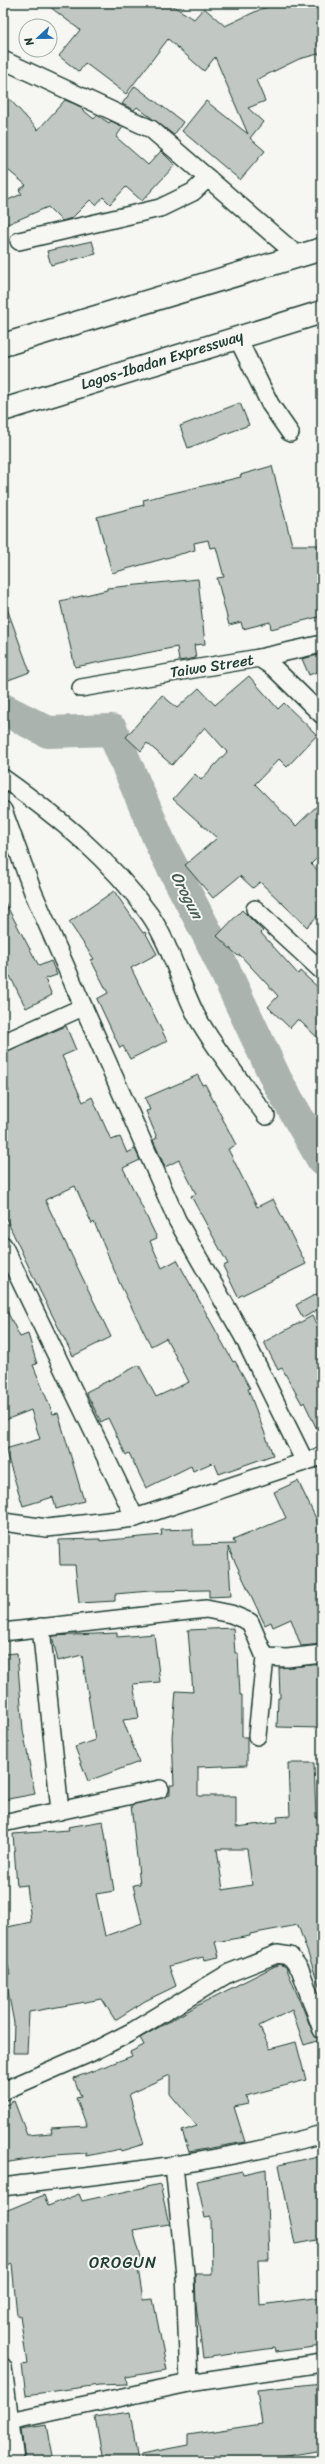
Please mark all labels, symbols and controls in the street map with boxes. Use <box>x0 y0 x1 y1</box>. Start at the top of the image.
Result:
north arrow <box>18 18 58 58</box>
text: N <box>19 34 40 50</box>
street label: Lagos-Ibadan Expressway <box>77 323 247 397</box>
street label: Taiwo Street <box>168 646 256 685</box>
water label: Orogun <box>163 866 212 926</box>
district label: OROGUN <box>89 2248 157 2277</box>

